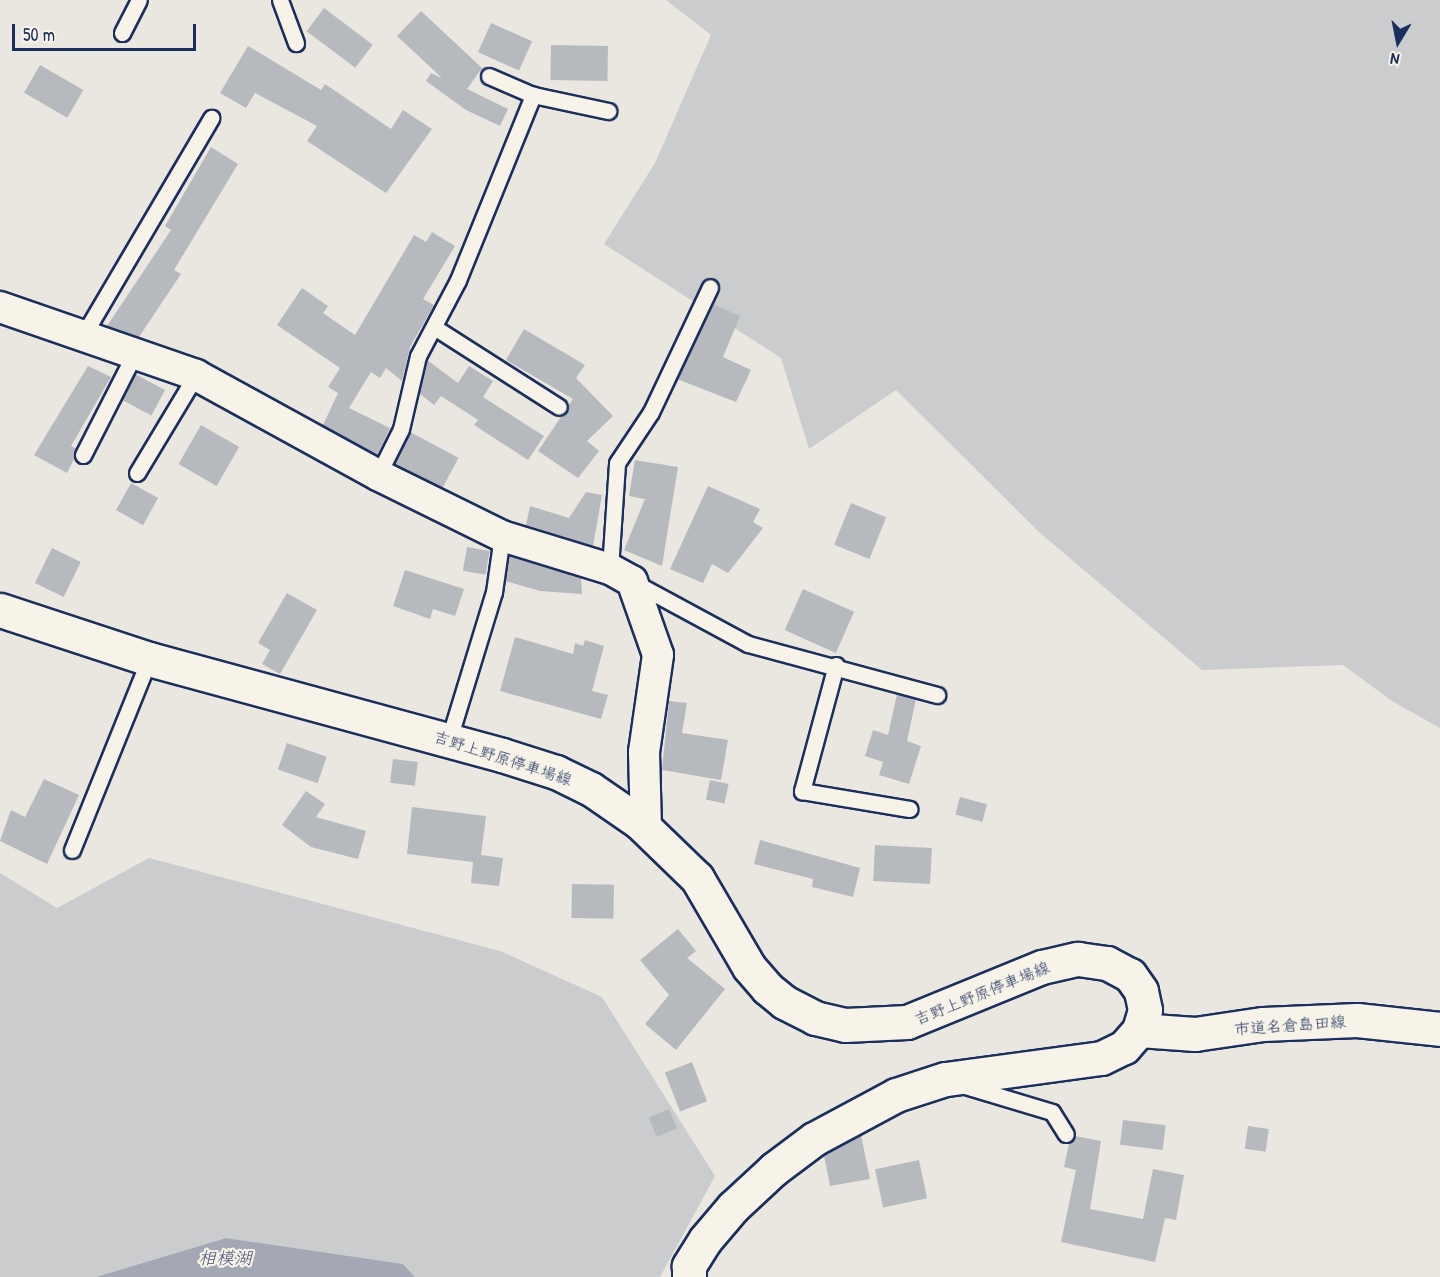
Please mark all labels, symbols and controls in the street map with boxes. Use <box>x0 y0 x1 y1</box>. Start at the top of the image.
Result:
scale bar <box>15 12 200 50</box>
north arrow <box>1368 12 1428 72</box>
text: 50 m <box>23 22 55 47</box>
text: N <box>1389 48 1401 71</box>
street label: 吉野上野原停車場線 <box>432 727 574 789</box>
street label: 吉野上野原停車場線 <box>912 957 1052 1029</box>
street label: 市道名倉島田線 <box>1233 1012 1347 1038</box>
water label: 相模湖 <box>198 1247 252 1269</box>

